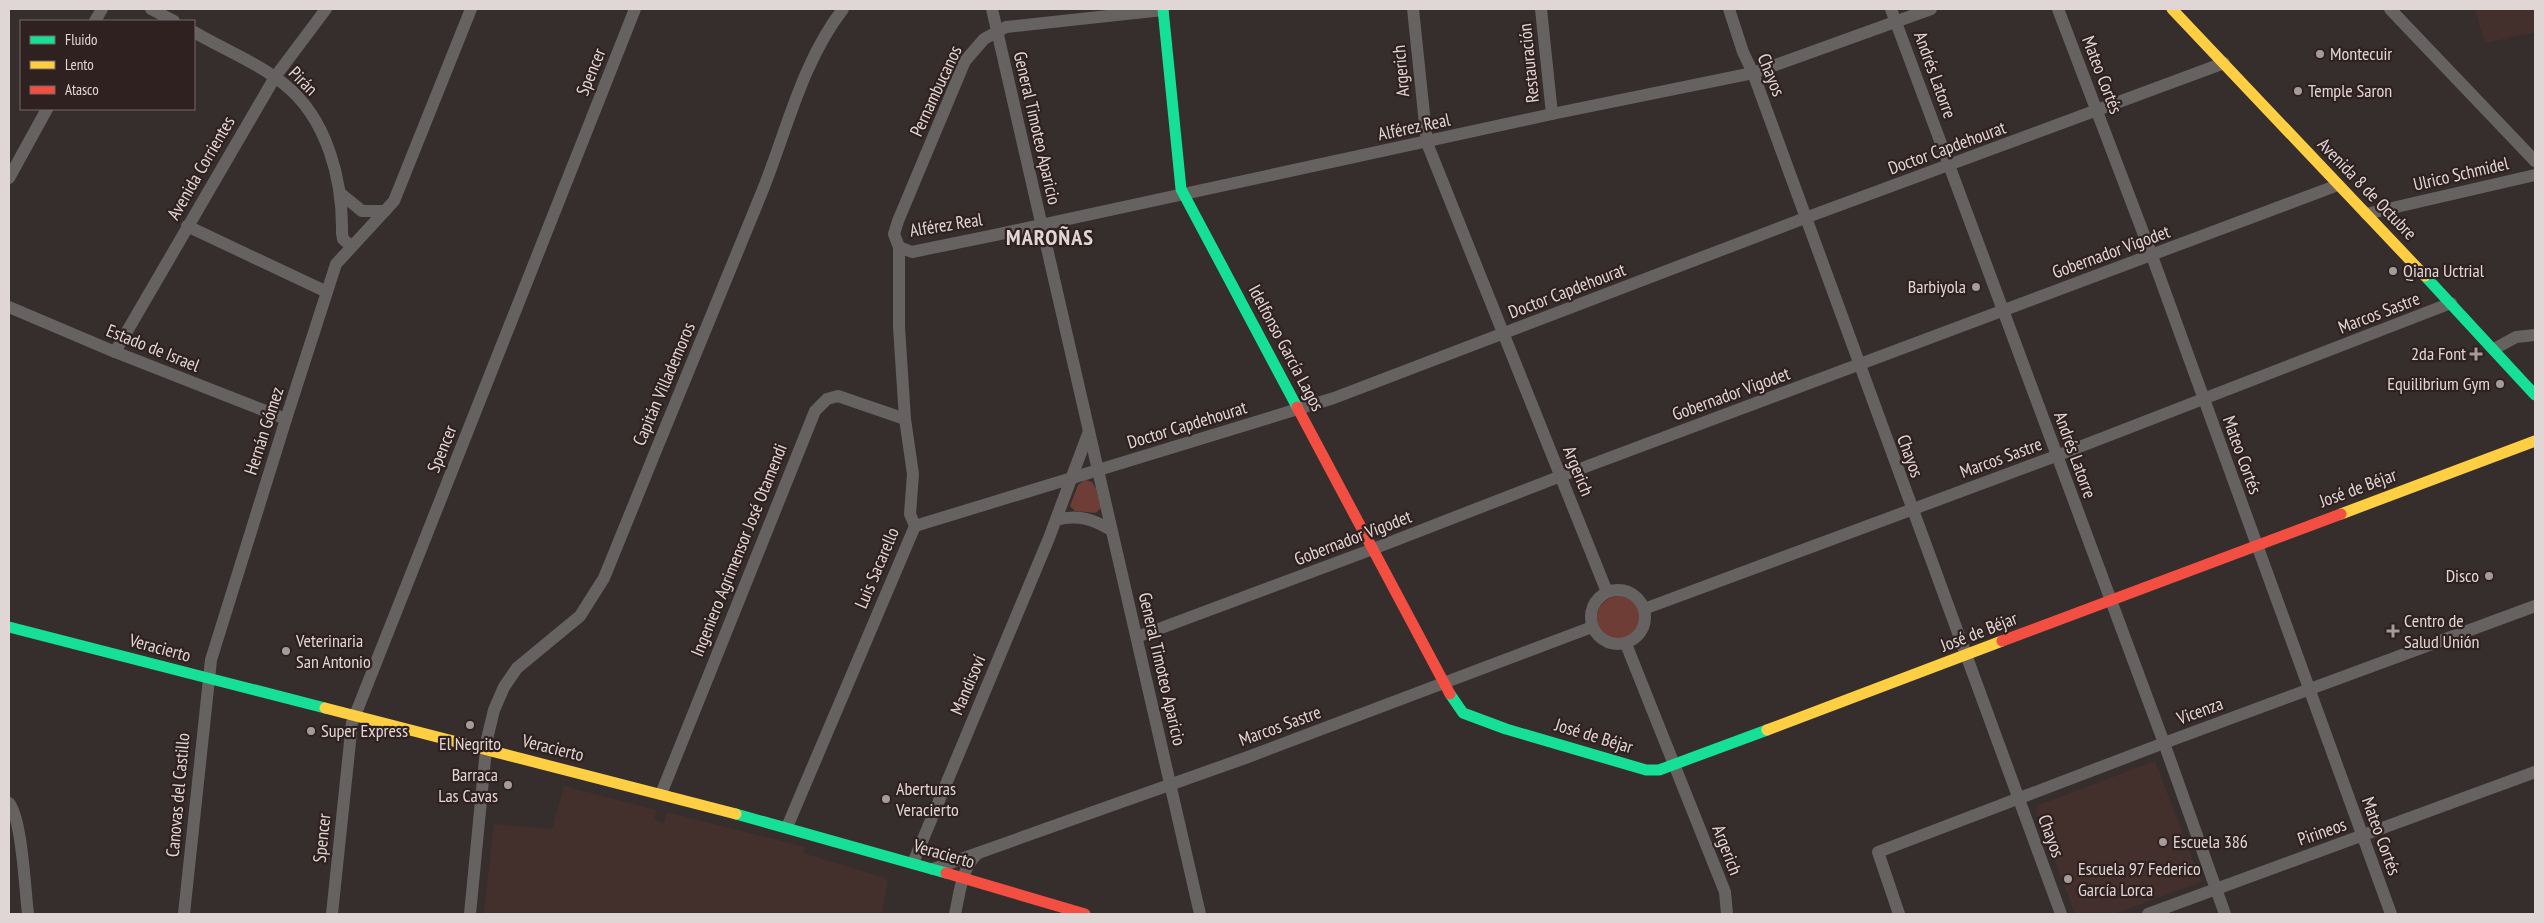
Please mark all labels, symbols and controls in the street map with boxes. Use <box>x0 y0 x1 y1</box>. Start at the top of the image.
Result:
legend <box>20 20 195 110</box>
street label: Restauración <box>1513 22 1544 104</box>
street label: Andrés Latorre <box>1909 28 1962 121</box>
text: Fluido <box>65 30 97 49</box>
street label: Mateo Cortés <box>2077 33 2128 117</box>
street label: Pernambucanos <box>904 42 967 140</box>
place label: Montecuir <box>2330 42 2392 65</box>
street label: Argerich <box>1387 44 1414 98</box>
street label: Spencer <box>571 45 610 99</box>
marker: Montecuir <box>2314 48 2326 60</box>
street label: General Timoteo Aparicio <box>1009 49 1066 207</box>
street label: Chayos <box>1753 50 1790 100</box>
text: Lento <box>65 55 94 74</box>
street label: Pirán <box>284 61 323 100</box>
place label: Temple Saron <box>2308 79 2392 102</box>
text: Atasco <box>65 80 99 99</box>
marker: Temple Saron <box>2292 85 2304 97</box>
street label: Alférez Real <box>1376 107 1453 145</box>
street label: Avenida Corrientes <box>162 112 240 224</box>
street label: Doctor Capdehourat <box>1885 116 2009 180</box>
street label: Avenida 8 de Octubre <box>2313 133 2422 245</box>
street label: Ulrico Schmidel <box>2411 151 2512 196</box>
street label: Alférez Real <box>908 207 985 242</box>
street label: Gobernador Vigodet <box>2049 220 2173 284</box>
district label: MAROÑAS <box>1006 223 1094 251</box>
street label: Doctor Capdehourat <box>1505 258 1629 323</box>
place label: Qiana Uctrial <box>2403 259 2485 282</box>
marker: Qiana Uctrial <box>2387 265 2399 277</box>
place label: Barbiyola <box>1908 275 1966 298</box>
street label: Idelfonso García Lagos <box>1243 281 1329 415</box>
marker: Barbiyola <box>1970 281 1982 293</box>
street label: Marcos Sastre <box>2335 286 2423 339</box>
street label: Estado de Israel <box>103 318 204 377</box>
street label: Capitán Villademoros <box>627 319 700 449</box>
place label: 2da Font <box>2411 342 2466 365</box>
marker: 2da Font <box>2470 348 2482 360</box>
street label: Gobernador Vigodet <box>1669 362 1793 426</box>
place label: Equilibrium Gym <box>2387 372 2490 395</box>
marker: Equilibrium Gym <box>2494 378 2506 390</box>
street label: Hernán Gómez <box>239 384 289 478</box>
street label: Doctor Capdehourat <box>1124 395 1249 454</box>
street label: Andrés Latorre <box>2049 408 2102 501</box>
street label: Mateo Cortés <box>2218 413 2267 497</box>
street label: Spencer <box>422 422 461 476</box>
street label: Chayos <box>1892 431 1929 480</box>
street label: Marcos Sastre <box>1957 432 2045 483</box>
street label: Ingeniero Agrimensor José Otamendi <box>685 440 792 660</box>
street label: Argerich <box>1558 442 1599 499</box>
street label: José de Béjar <box>2315 463 2400 512</box>
street label: Gobernador Vigodet <box>1291 505 1415 570</box>
street label: Luis Sacarello <box>849 524 904 612</box>
place label: Disco <box>2446 564 2479 587</box>
marker: Disco <box>2483 570 2495 582</box>
street label: General Timoteo Aparicio <box>1134 590 1191 748</box>
street label: José de Béjar <box>1936 606 2021 657</box>
place label: Centro de Salud Unión <box>2404 609 2479 653</box>
marker: Centro de Salud Unión <box>2386 624 2400 638</box>
street label: Veracierto <box>126 628 194 667</box>
place label: Veterinaria San Antonio <box>295 629 371 673</box>
marker: Veterinaria San Antonio <box>280 645 292 657</box>
street label: Mandisoví <box>945 651 990 718</box>
street label: Vicenza <box>2173 692 2226 730</box>
street label: Marcos Sastre <box>1236 700 1324 751</box>
street label: José de Béjar <box>1551 712 1636 758</box>
place label: Super Express <box>321 719 408 742</box>
marker: El Negrito <box>464 719 476 731</box>
marker: Super Express <box>305 725 317 737</box>
street label: Veracierto <box>519 729 587 766</box>
street label: Canovas del Castillo <box>161 732 194 858</box>
place label: El Negrito <box>439 732 501 755</box>
place label: Barraca Las Cavas <box>438 763 498 807</box>
place label: Aberturas Veracierto <box>895 777 959 821</box>
marker: Barraca Las Cavas <box>502 779 514 791</box>
marker: Aberturas Veracierto <box>880 793 892 805</box>
street label: Mateo Cortés <box>2357 794 2406 878</box>
street label: Chayos <box>2033 811 2070 860</box>
street label: Spencer <box>307 812 336 864</box>
street label: Pirineos <box>2294 813 2349 851</box>
street label: Argerich <box>1707 822 1747 878</box>
place label: Escuela 386 <box>2173 830 2248 853</box>
street label: Veracierto <box>910 834 978 873</box>
marker: Escuela 386 <box>2157 836 2169 848</box>
place label: Escuela 97 Federico García Lorca <box>2078 857 2201 901</box>
marker: Escuela 97 Federico García Lorca <box>2062 873 2074 885</box>

